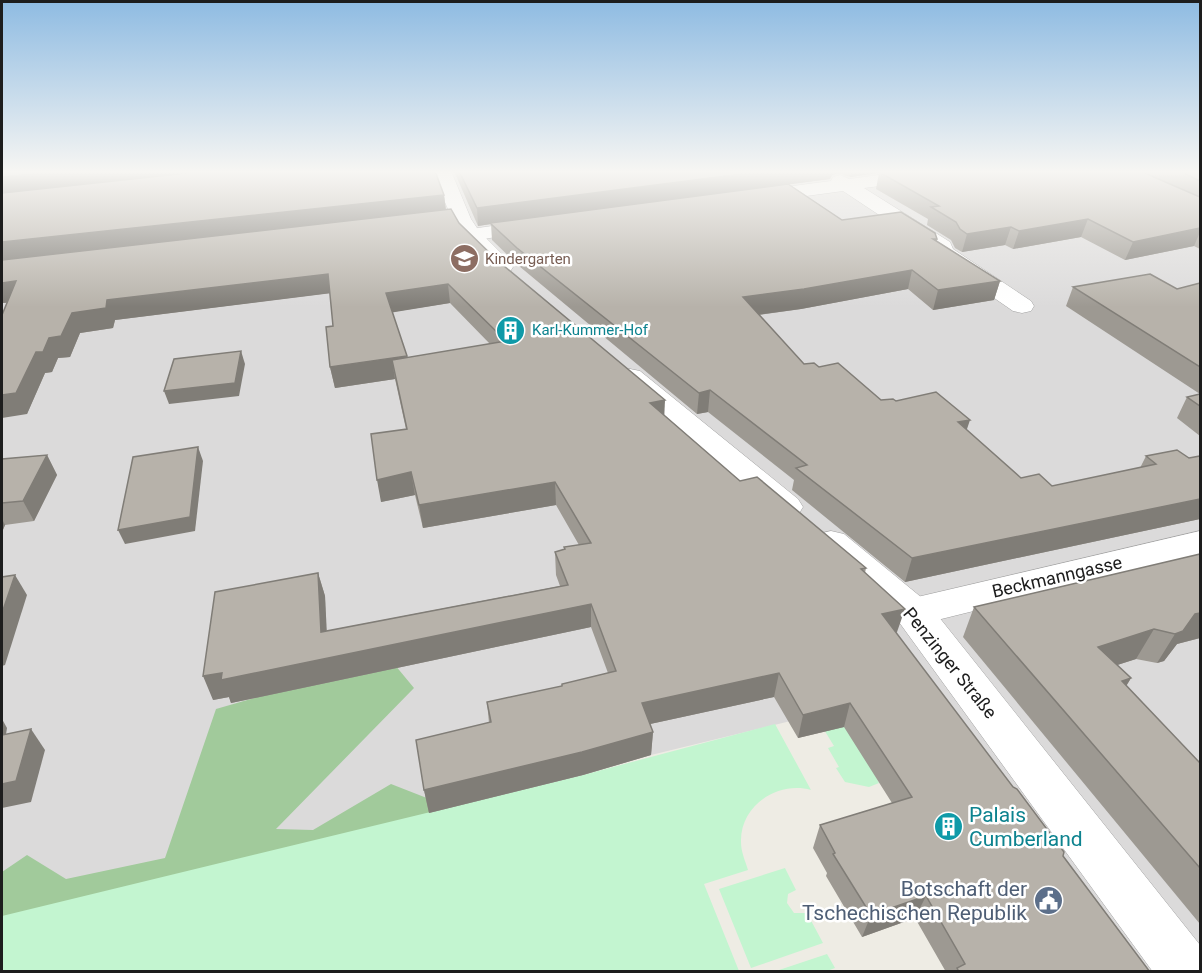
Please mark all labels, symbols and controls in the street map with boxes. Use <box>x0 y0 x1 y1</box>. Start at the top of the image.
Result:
school or university icon: Kindergarten <box>448 243 480 275</box>
place label: Kindergarten <box>485 250 571 268</box>
building icon: Karl-Kummer-Hof <box>495 314 527 346</box>
place label: Karl-Kummer-Hof <box>532 321 649 339</box>
street label: Beckmanngasse <box>990 551 1124 602</box>
street label: Penzinger Straße <box>899 603 1002 722</box>
place label: Palais Cumberland <box>969 803 1083 851</box>
building icon: Palais Cumberland <box>932 811 964 843</box>
place label: Botschaft der Tschechischen Republik <box>802 877 1027 925</box>
public building icon: Botschaft der Tschechischen Republik <box>1032 885 1064 917</box>

